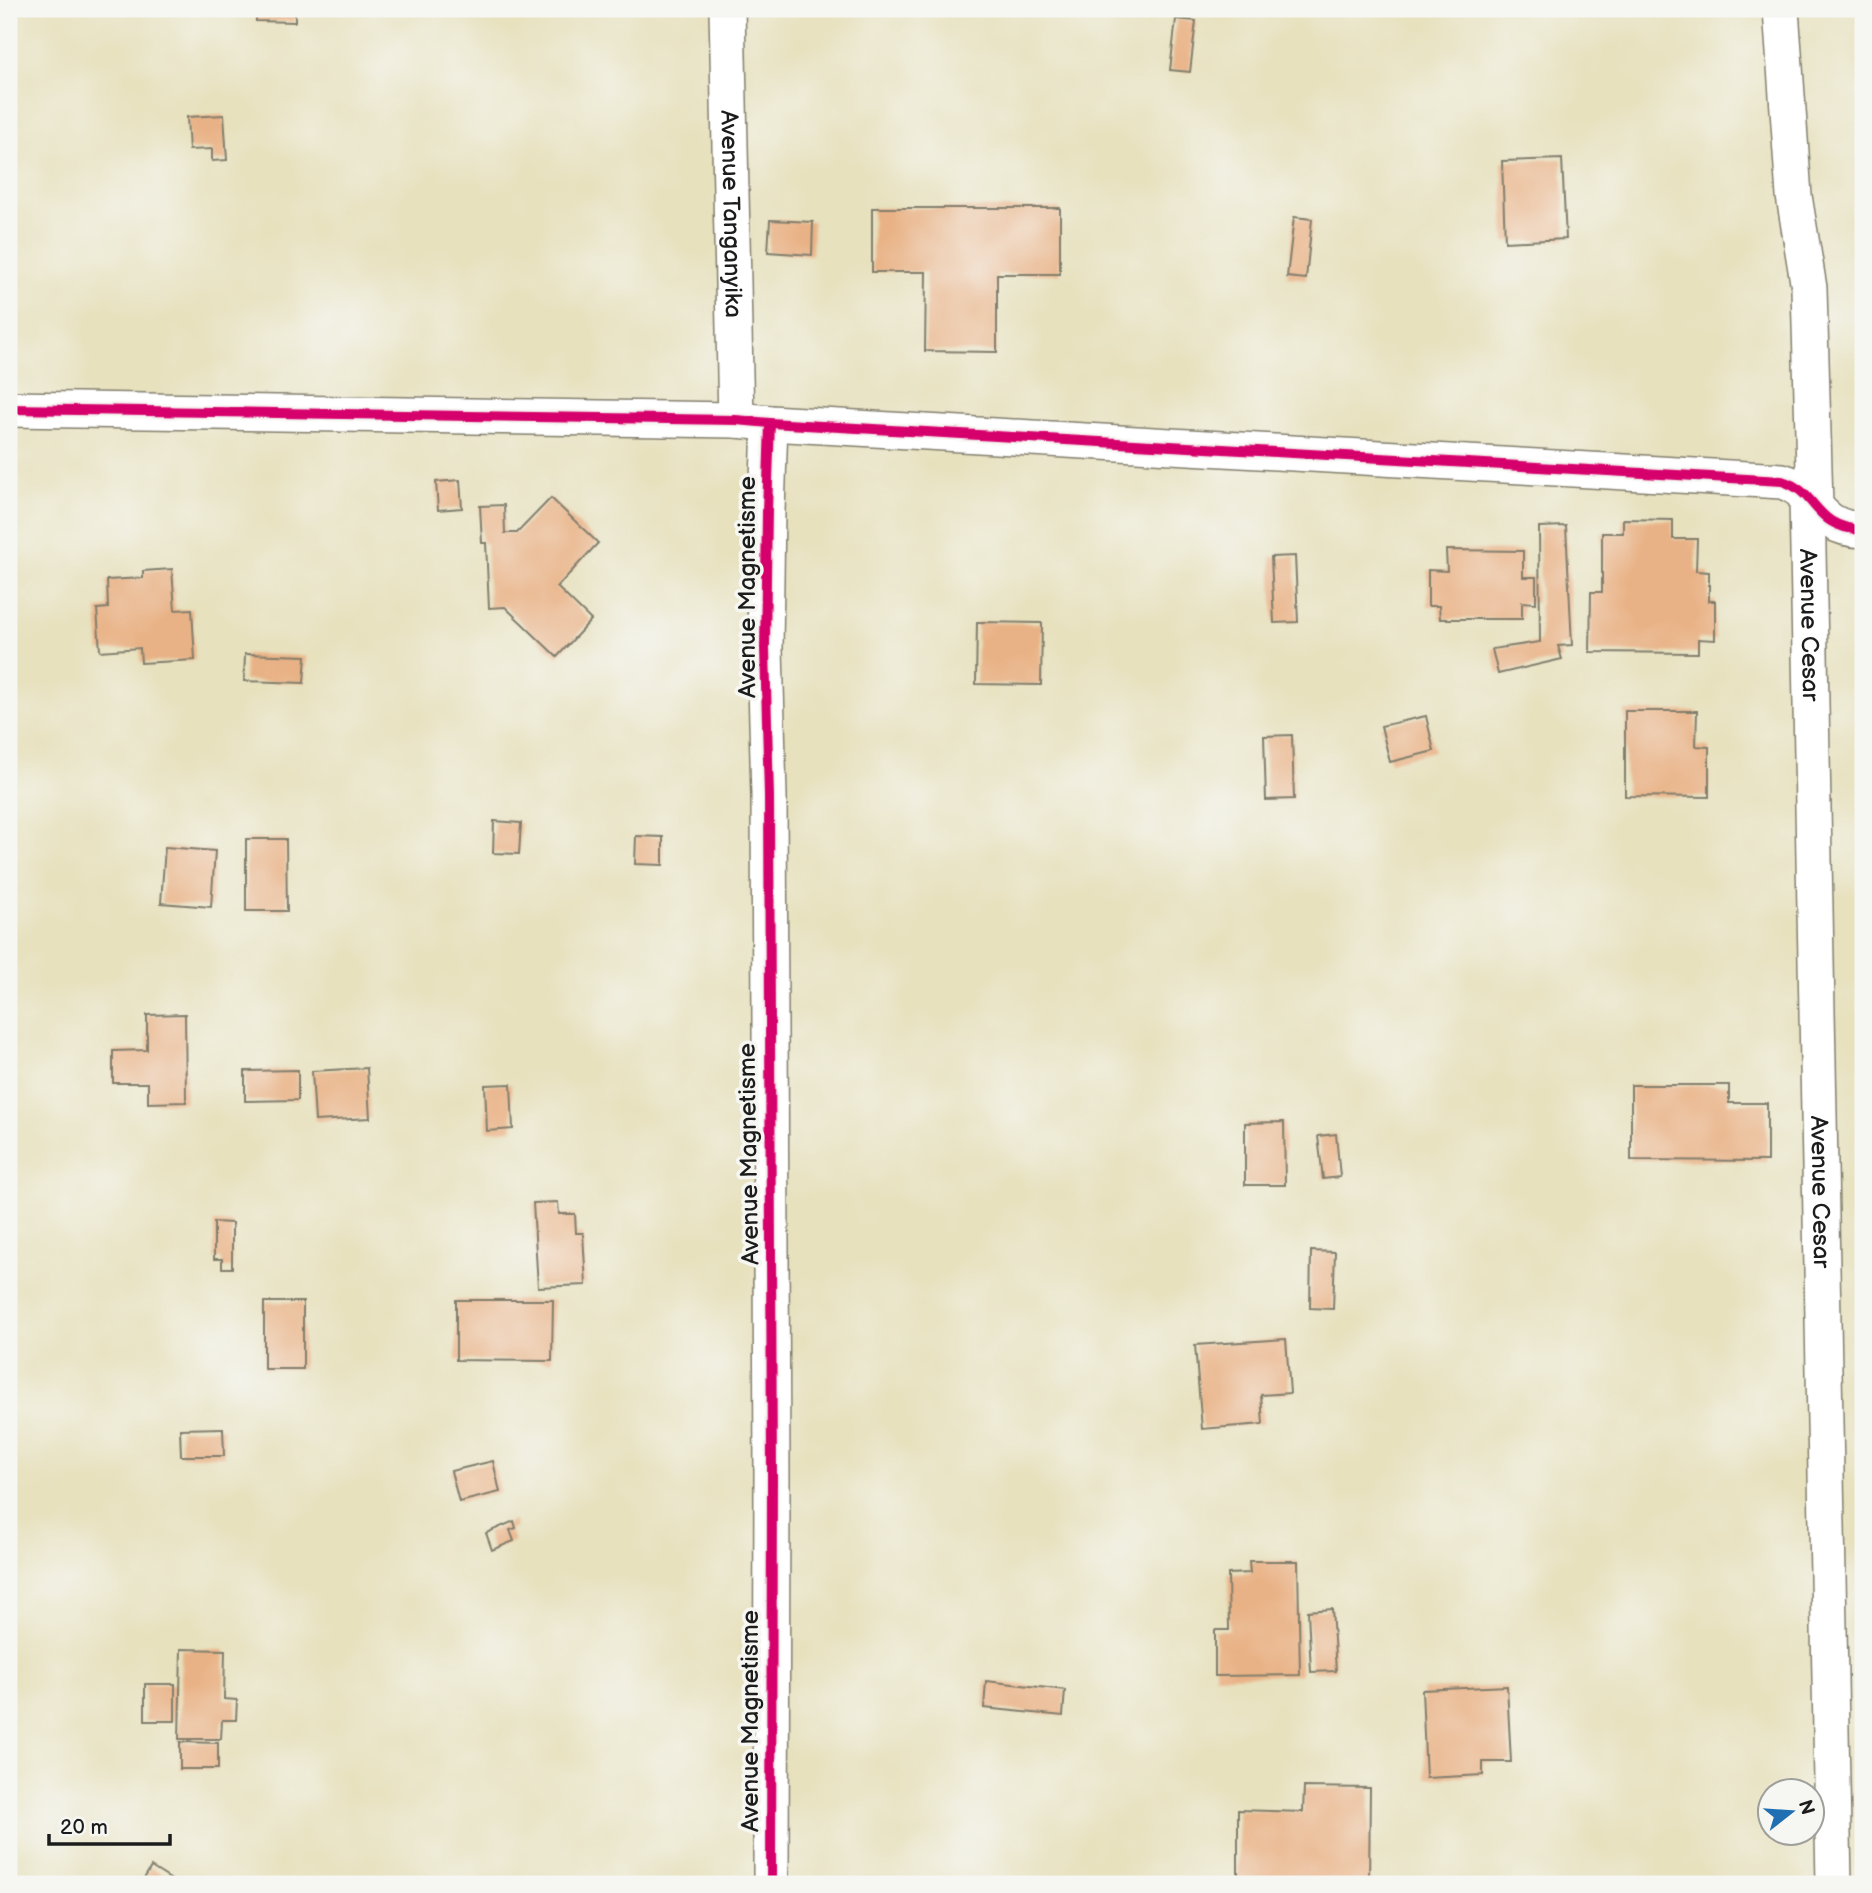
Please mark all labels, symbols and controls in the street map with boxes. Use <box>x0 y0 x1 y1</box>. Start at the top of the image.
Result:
street label: Avenue Tanganyika <box>715 110 748 318</box>
street label: Avenue Magnetisme <box>733 476 762 698</box>
street label: Avenue Cesar <box>1793 548 1825 702</box>
street label: Avenue Magnetisme <box>733 1043 765 1265</box>
street label: Avenue Cesar <box>1805 1115 1836 1269</box>
street label: Avenue Magnetisme <box>736 1610 765 1832</box>
north arrow <box>1756 1778 1826 1848</box>
text: N <box>1793 1797 1819 1818</box>
scale bar <box>49 1802 170 1846</box>
text: 20 m <box>60 1815 108 1840</box>

